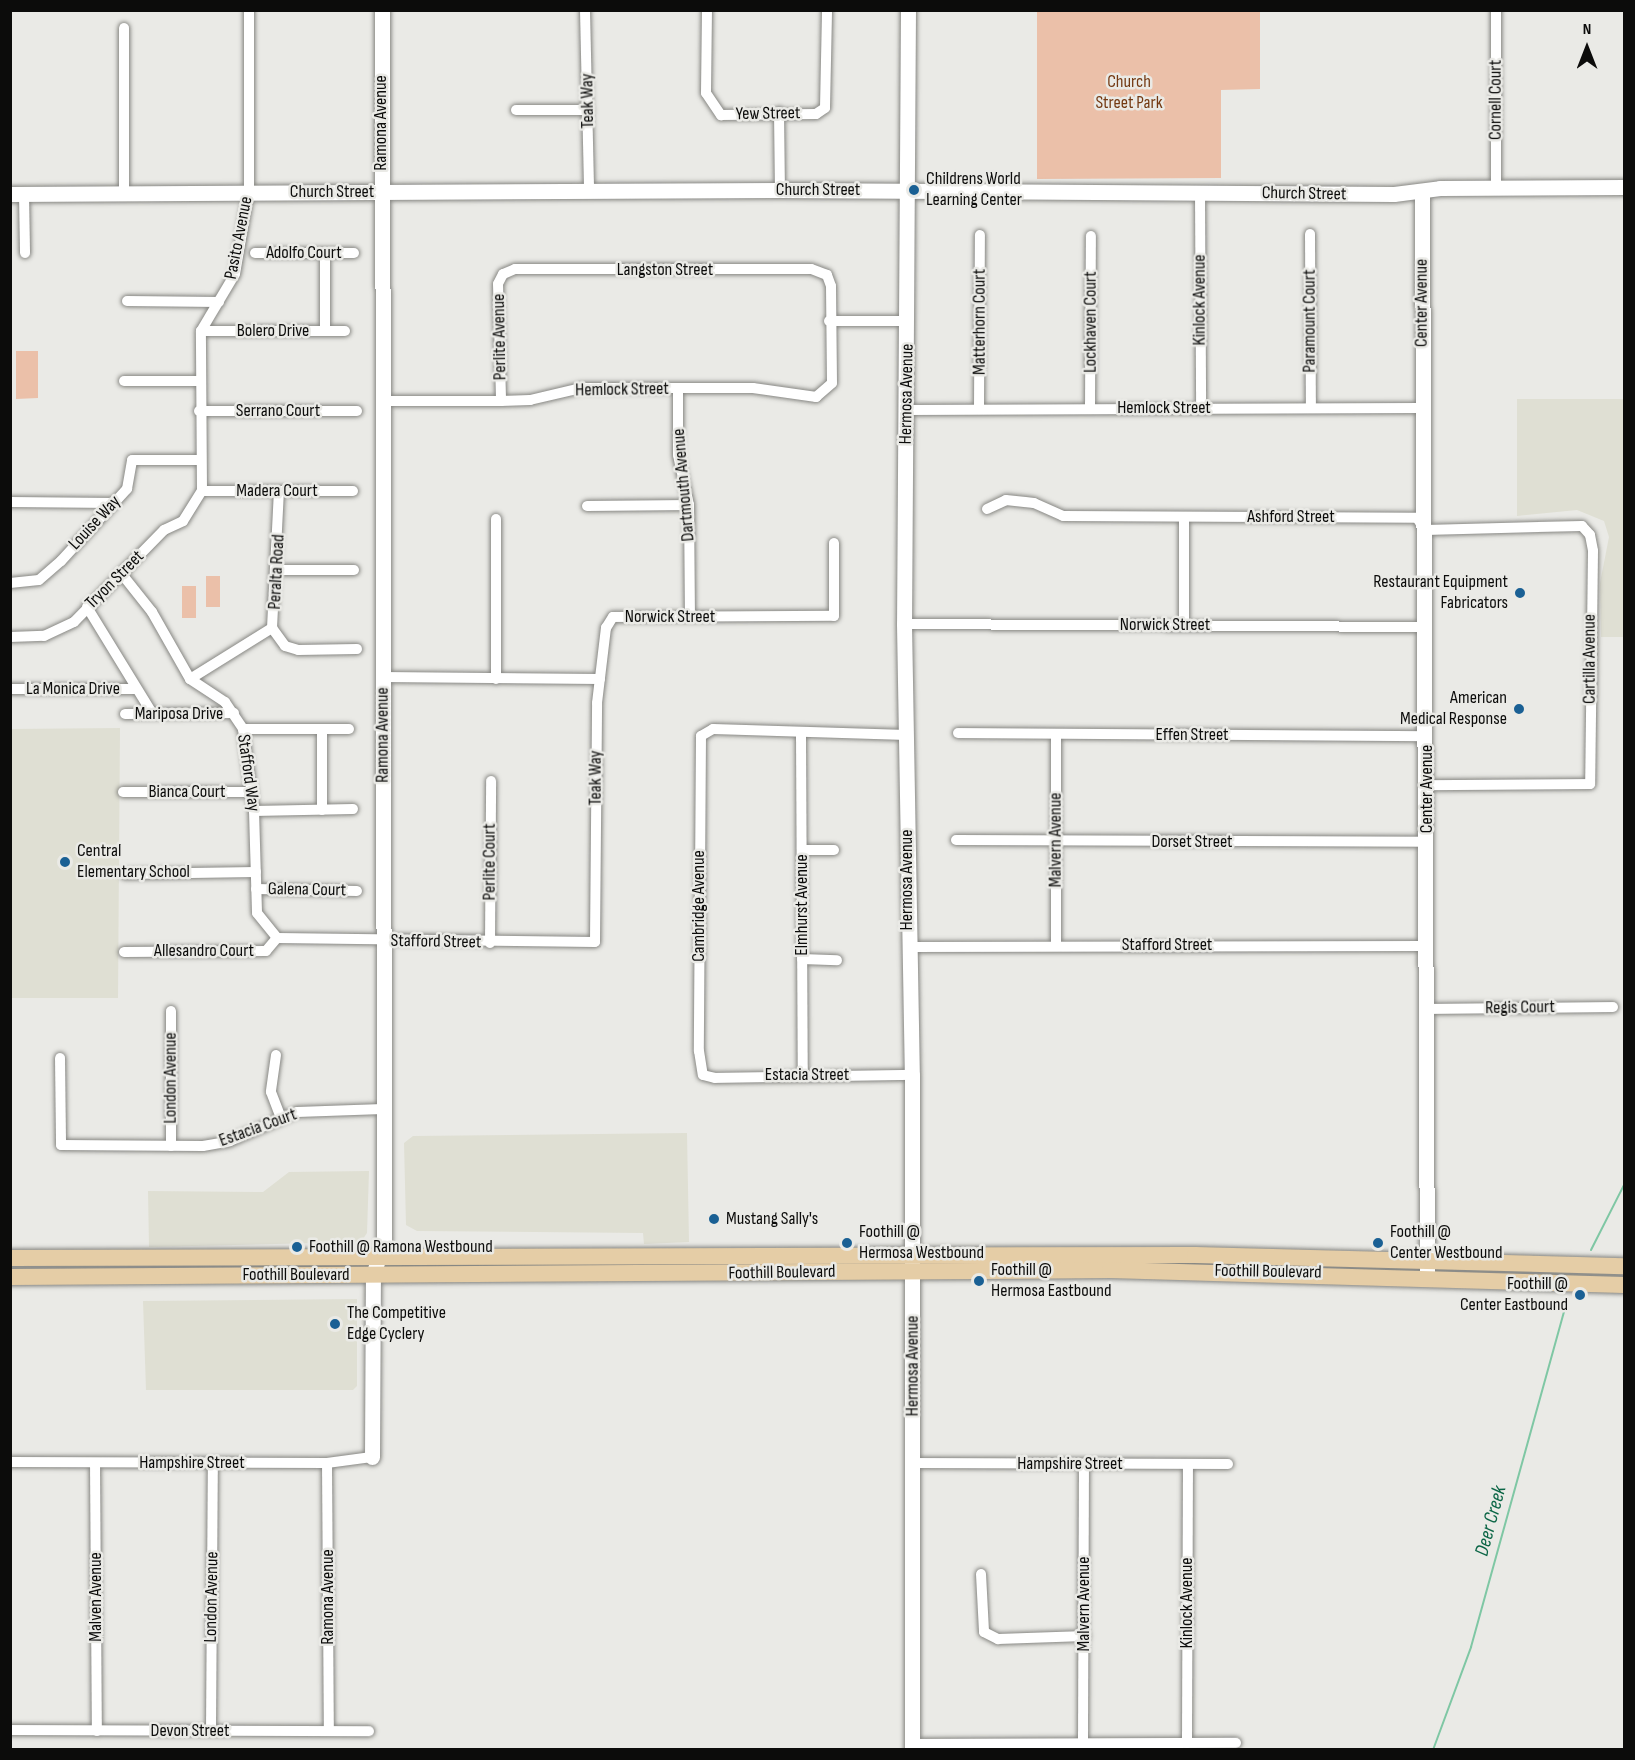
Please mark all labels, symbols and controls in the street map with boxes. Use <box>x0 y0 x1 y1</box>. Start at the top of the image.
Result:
north arrow <box>1557 18 1617 78</box>
text: N <box>1583 20 1591 39</box>
street label: Cornell Court <box>1485 60 1507 140</box>
park label: Church Street Park <box>1095 72 1163 115</box>
street label: Teak Way <box>577 73 599 129</box>
street label: Ramona Avenue <box>370 75 392 171</box>
street label: Yew Street <box>735 103 801 125</box>
place label: Childrens World Learning Center <box>926 169 1022 212</box>
street label: Church Street <box>776 179 860 201</box>
street label: Church Street <box>290 181 374 203</box>
street label: Church Street <box>1262 182 1346 206</box>
marker: Childrens World Learning Center <box>907 183 921 197</box>
street label: Pasito Avenue <box>220 195 258 281</box>
street label: Adolfo Court <box>266 242 342 264</box>
street label: Kinlock Avenue <box>1189 254 1211 346</box>
street label: Langston Street <box>617 259 713 281</box>
street label: Center Avenue <box>1411 259 1433 347</box>
street label: Matterhorn Court <box>969 269 991 375</box>
street label: Paramount Court <box>1299 269 1321 373</box>
street label: Lockhaven Court <box>1080 271 1102 373</box>
street label: Perlite Avenue <box>488 294 512 380</box>
street label: Bolero Drive <box>237 320 309 342</box>
street label: Hermosa Avenue <box>895 343 919 445</box>
street label: Hemlock Street <box>575 378 669 402</box>
street label: Hemlock Street <box>1117 397 1211 419</box>
street label: Serrano Court <box>236 400 320 422</box>
street label: Dartmouth Avenue <box>668 428 700 542</box>
street label: Madera Court <box>236 480 318 502</box>
street label: Louise Way <box>64 491 126 555</box>
street label: Ashford Street <box>1247 506 1335 528</box>
street label: Peralta Road <box>264 534 290 610</box>
street label: Tryon Street <box>81 546 149 614</box>
place label: Restaurant Equipment Fabricators <box>1373 572 1508 614</box>
marker: Restaurant Equipment Fabricators <box>1513 586 1527 600</box>
street label: Norwick Street <box>625 606 715 628</box>
street label: Norwick Street <box>1120 614 1210 636</box>
street label: Cartilla Avenue <box>1579 614 1601 704</box>
street label: La Monica Drive <box>26 678 120 700</box>
street label: Ramona Avenue <box>372 687 394 783</box>
place label: American Medical Response <box>1400 688 1507 730</box>
marker: American Medical Response <box>1512 702 1526 716</box>
street label: Mariposa Drive <box>135 703 223 725</box>
street label: Effen Street <box>1155 724 1229 746</box>
street label: Stafford Way <box>232 733 264 813</box>
street label: Center Avenue <box>1416 745 1438 833</box>
street label: Teak Way <box>585 750 607 806</box>
street label: Bianca Court <box>148 781 226 803</box>
street label: Malvern Avenue <box>1045 793 1067 887</box>
street label: Perlite Court <box>479 824 501 900</box>
street label: Hermosa Avenue <box>896 830 918 930</box>
street label: Dorset Street <box>1151 831 1233 853</box>
place label: Central Elementary School <box>77 841 190 884</box>
street label: Cambridge Avenue <box>688 850 710 962</box>
street label: Elmhurst Avenue <box>791 854 813 956</box>
marker: Central Elementary School <box>58 855 72 869</box>
street label: Galena Court <box>268 879 346 901</box>
street label: Stafford Street <box>390 930 482 954</box>
street label: Stafford Street <box>1122 934 1212 956</box>
street label: Allesandro Court <box>154 940 254 962</box>
street label: Regis Court <box>1485 997 1555 1019</box>
street label: London Avenue <box>160 1032 182 1124</box>
street label: Estacia Street <box>765 1064 849 1086</box>
street label: Estacia Court <box>216 1104 300 1152</box>
place label: Mustang Sally's <box>726 1208 818 1230</box>
marker: Mustang Sally's <box>707 1212 721 1226</box>
place label: Foothill @ Hermosa Westbound <box>859 1222 984 1264</box>
place label: Foothill @ Center Westbound <box>1390 1222 1503 1264</box>
place label: Foothill @ Ramona Westbound <box>309 1236 493 1258</box>
marker: Foothill @ Hermosa Westbound <box>840 1236 854 1250</box>
marker: Foothill @ Center Westbound <box>1371 1236 1385 1250</box>
marker: Foothill @ Ramona Westbound <box>290 1240 304 1254</box>
place label: Foothill @ Hermosa Eastbound <box>991 1260 1111 1302</box>
street label: Foothill Boulevard <box>1214 1260 1322 1284</box>
street label: Foothill Boulevard <box>728 1261 836 1285</box>
street label: Foothill Boulevard <box>242 1264 350 1286</box>
marker: Foothill @ Hermosa Eastbound <box>972 1274 986 1288</box>
place label: Foothill @ Center Eastbound <box>1460 1274 1568 1316</box>
marker: Foothill @ Center Eastbound <box>1573 1288 1587 1302</box>
place label: The Competitive Edge Cyclery <box>347 1303 446 1346</box>
street label: Hermosa Avenue <box>902 1316 924 1416</box>
marker: The Competitive Edge Cyclery <box>328 1317 342 1331</box>
street label: Hampshire Street <box>139 1452 245 1474</box>
street label: Hampshire Street <box>1017 1453 1123 1475</box>
water label: Deer Creek <box>1470 1483 1512 1559</box>
street label: Ramona Avenue <box>317 1549 339 1645</box>
street label: London Avenue <box>200 1551 224 1643</box>
street label: Malven Avenue <box>85 1552 107 1642</box>
street label: Malvern Avenue <box>1073 1557 1095 1651</box>
street label: Kinlock Avenue <box>1176 1557 1198 1649</box>
street label: Devon Street <box>151 1720 229 1742</box>

